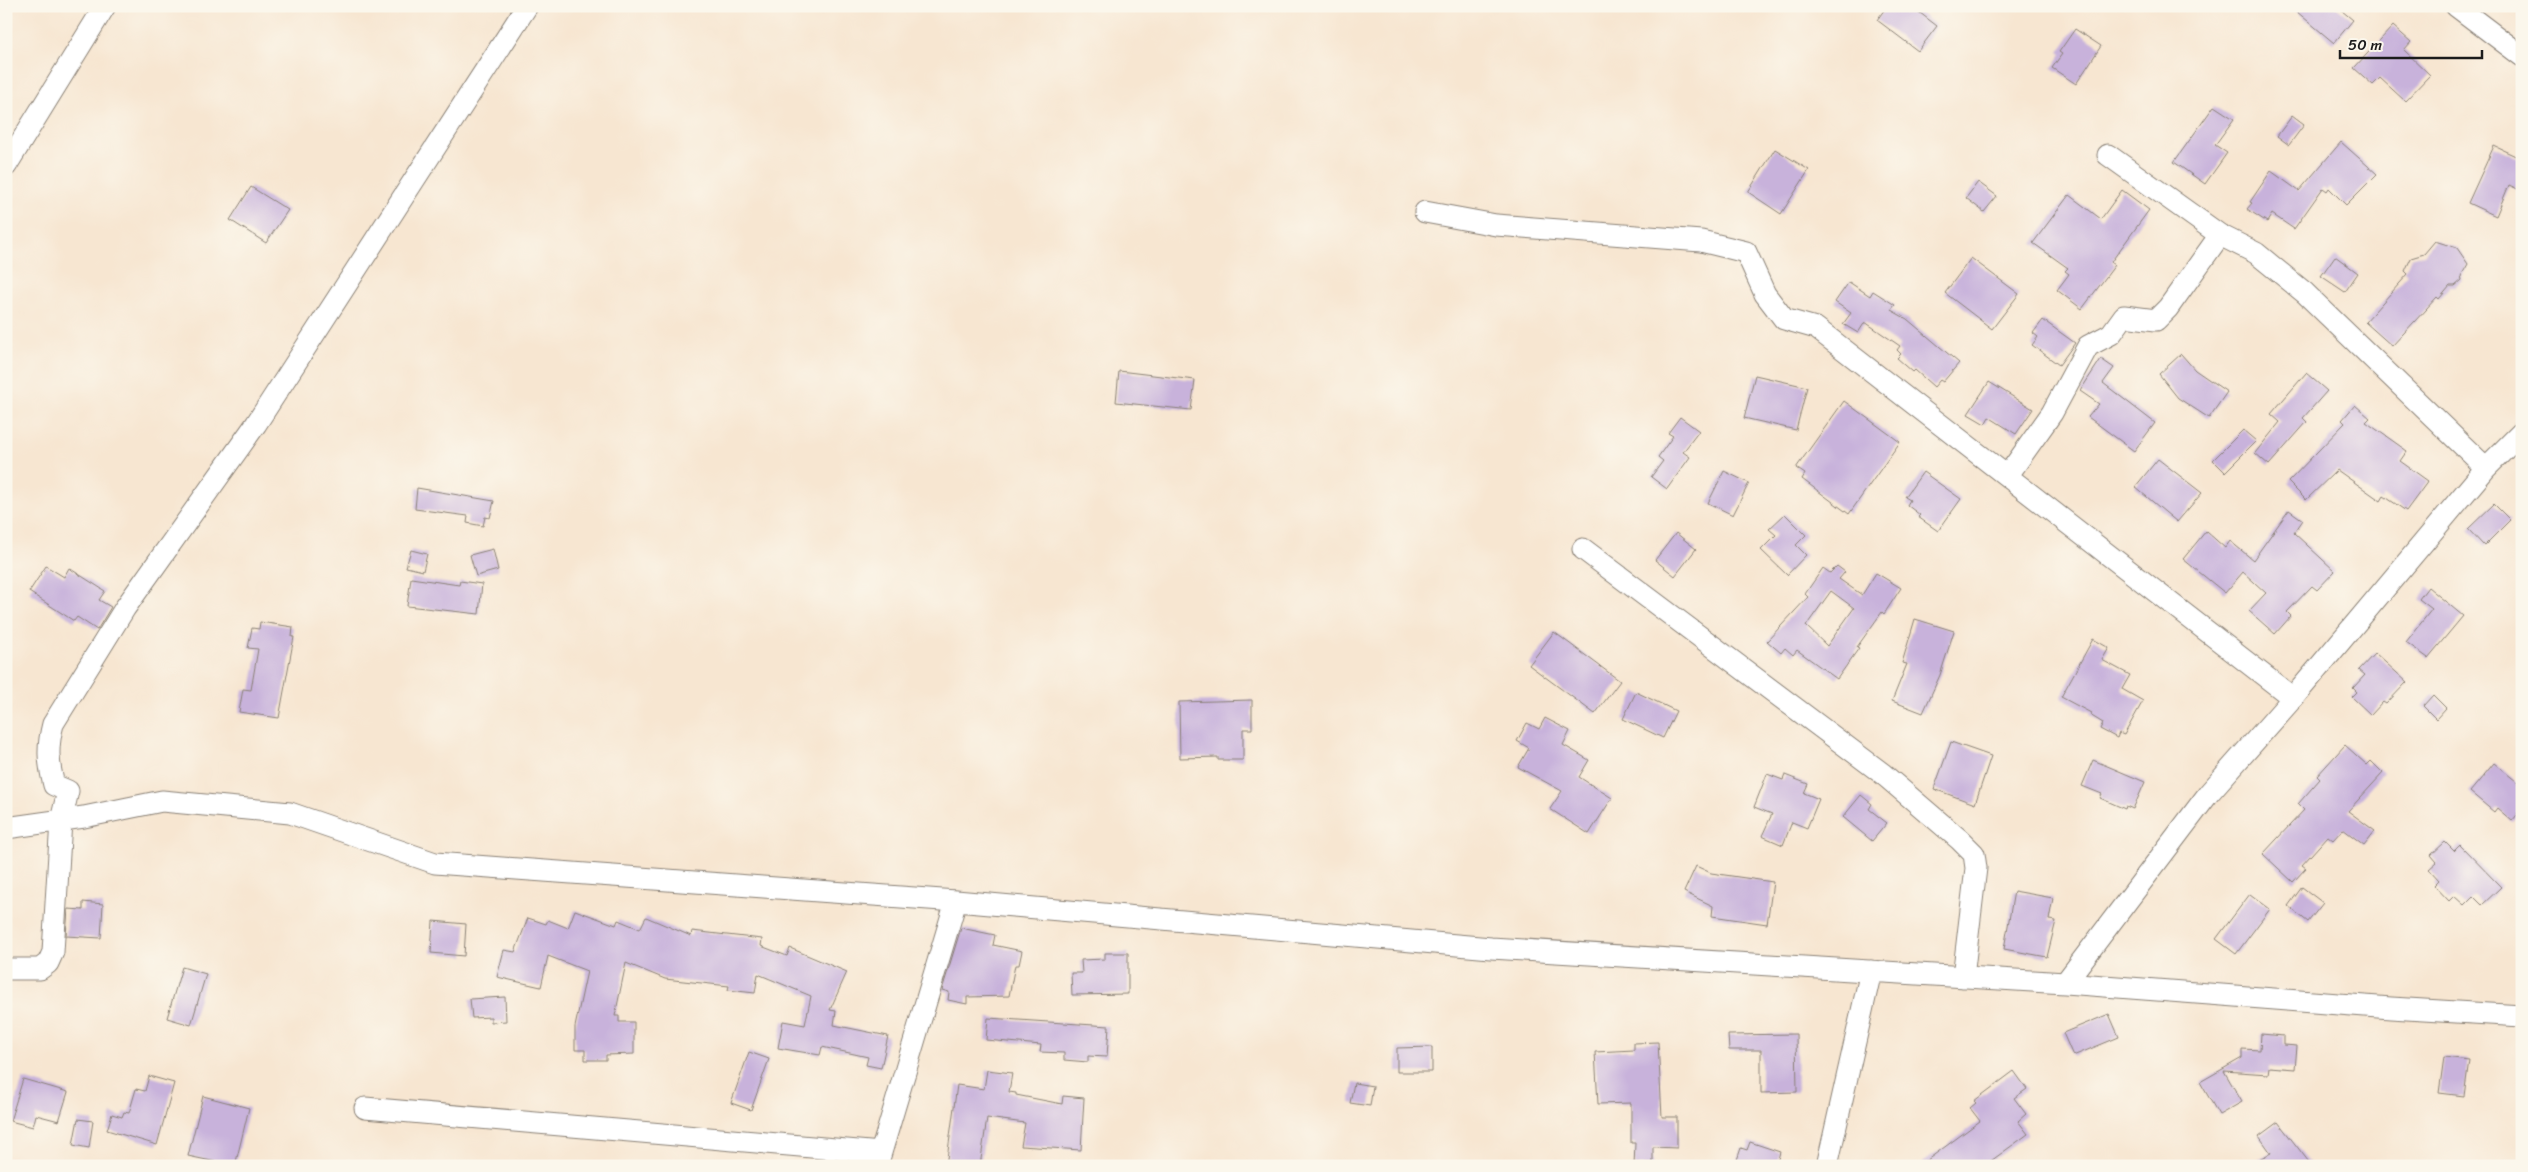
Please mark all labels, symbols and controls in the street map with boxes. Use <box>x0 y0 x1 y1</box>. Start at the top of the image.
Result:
scale bar <box>2340 28 2483 60</box>
text: 50 m <box>2348 32 2383 58</box>

